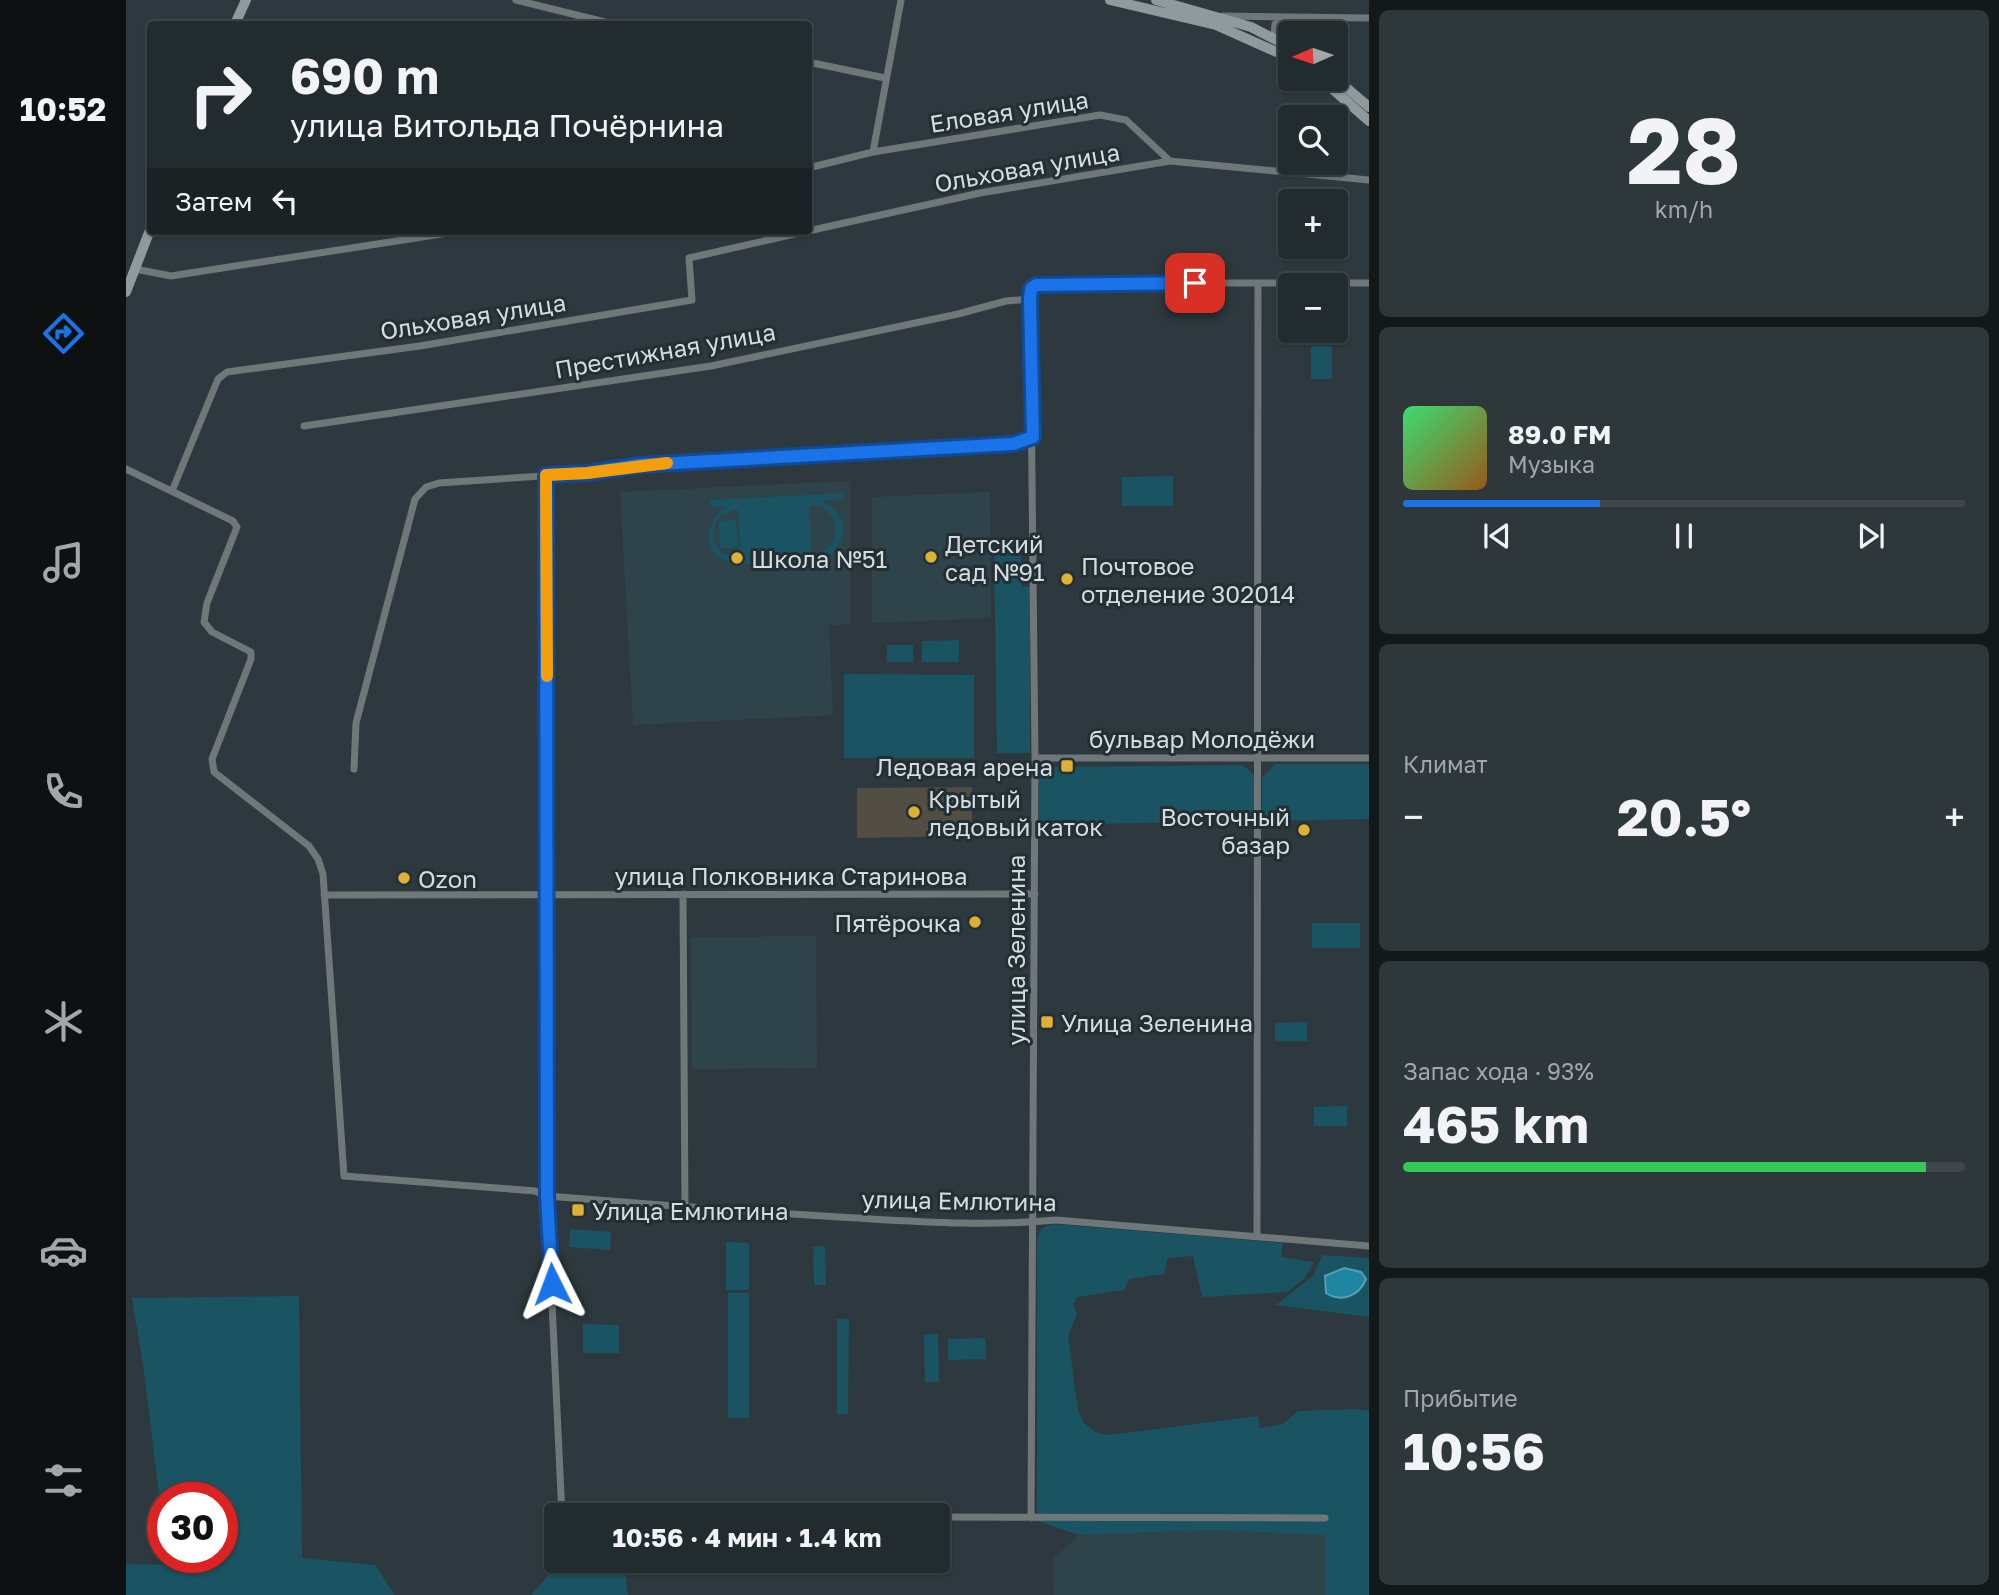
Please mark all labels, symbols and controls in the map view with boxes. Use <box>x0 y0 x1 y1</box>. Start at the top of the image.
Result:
north arrow <box>1278 21 1348 91</box>
map controls <box>1278 21 1348 343</box>
text: 690 m <box>290 46 439 105</box>
icon: right <box>175 49 266 140</box>
street label: Еловая улица <box>927 84 1091 138</box>
text: 10:52 <box>20 90 106 128</box>
text: 28 <box>1627 95 1741 204</box>
button: search <box>1278 105 1348 175</box>
text: улица Витольда Почёрнина <box>290 106 724 144</box>
street label: Ольховая улица <box>932 136 1122 198</box>
icon: left <box>266 182 304 220</box>
text: Затем <box>175 186 252 217</box>
button: + <box>1278 189 1348 259</box>
text: km/h <box>1655 195 1713 223</box>
pin <box>1165 253 1225 313</box>
icon: arrive <box>1176 264 1214 302</box>
button: − <box>1278 273 1348 343</box>
street label: Ольховая улица <box>378 287 568 345</box>
icon: directions <box>39 309 88 358</box>
street label: Престижная улица <box>552 316 778 384</box>
text: 89.0 FM <box>1508 419 1611 450</box>
text: Музыка <box>1508 450 1595 478</box>
icon: previous <box>1478 517 1516 555</box>
icon: pause <box>1665 517 1703 555</box>
icon: next <box>1852 517 1890 555</box>
place label: Детский сад №91 <box>945 529 1045 586</box>
icon: music <box>39 538 88 587</box>
place label: Школа №51 <box>751 544 887 573</box>
marker: Детский сад №91 <box>923 549 939 565</box>
marker: Школа №51 <box>729 550 745 566</box>
place label: Почтовое отделение 302014 <box>1081 551 1295 608</box>
marker: Почтовое отделение 302014 <box>1059 571 1075 587</box>
street label: бульвар Молодёжи <box>1089 724 1315 753</box>
text: Климат <box>1403 750 1488 778</box>
place label: Ледовая арена <box>876 752 1053 781</box>
marker: Ледовая арена <box>1059 758 1075 774</box>
icon: phone <box>39 767 88 816</box>
place label: Крытый ледовый каток <box>928 784 1103 841</box>
text: 20.5° <box>1617 785 1751 847</box>
text: − <box>1403 794 1424 839</box>
text: + <box>1944 794 1965 839</box>
place label: Восточный базар <box>1160 802 1290 859</box>
marker: Крытый ледовый каток <box>906 804 922 820</box>
marker: Восточный базар <box>1296 822 1312 838</box>
street label: улица Зеленина <box>1001 855 1030 1045</box>
street label: улица Полковника Старинова <box>615 861 967 890</box>
place label: Ozon <box>418 864 477 893</box>
marker: Ozon <box>396 870 412 886</box>
place label: Пятёрочка <box>834 908 961 937</box>
marker: Пятёрочка <box>967 914 983 930</box>
icon: climate <box>39 997 88 1046</box>
place label: Улица Зеленина <box>1061 1008 1253 1037</box>
marker: Улица Зеленина <box>1039 1014 1055 1030</box>
text: Запас хода · 93% <box>1403 1057 1594 1085</box>
text: 465 km <box>1403 1092 1589 1154</box>
street label: улица Емлютина <box>861 1184 1057 1216</box>
place label: Улица Емлютина <box>592 1196 788 1225</box>
marker: Улица Емлютина <box>570 1202 586 1218</box>
icon: car <box>39 1226 88 1275</box>
position arrow <box>515 1247 589 1321</box>
text: Прибытие <box>1403 1384 1518 1412</box>
text: 10:56 <box>1403 1419 1545 1481</box>
icon: filters <box>39 1456 88 1505</box>
speed limit sign: 30 <box>147 1482 238 1573</box>
text: 10:56 · 4 мин · 1.4 km <box>612 1522 882 1553</box>

